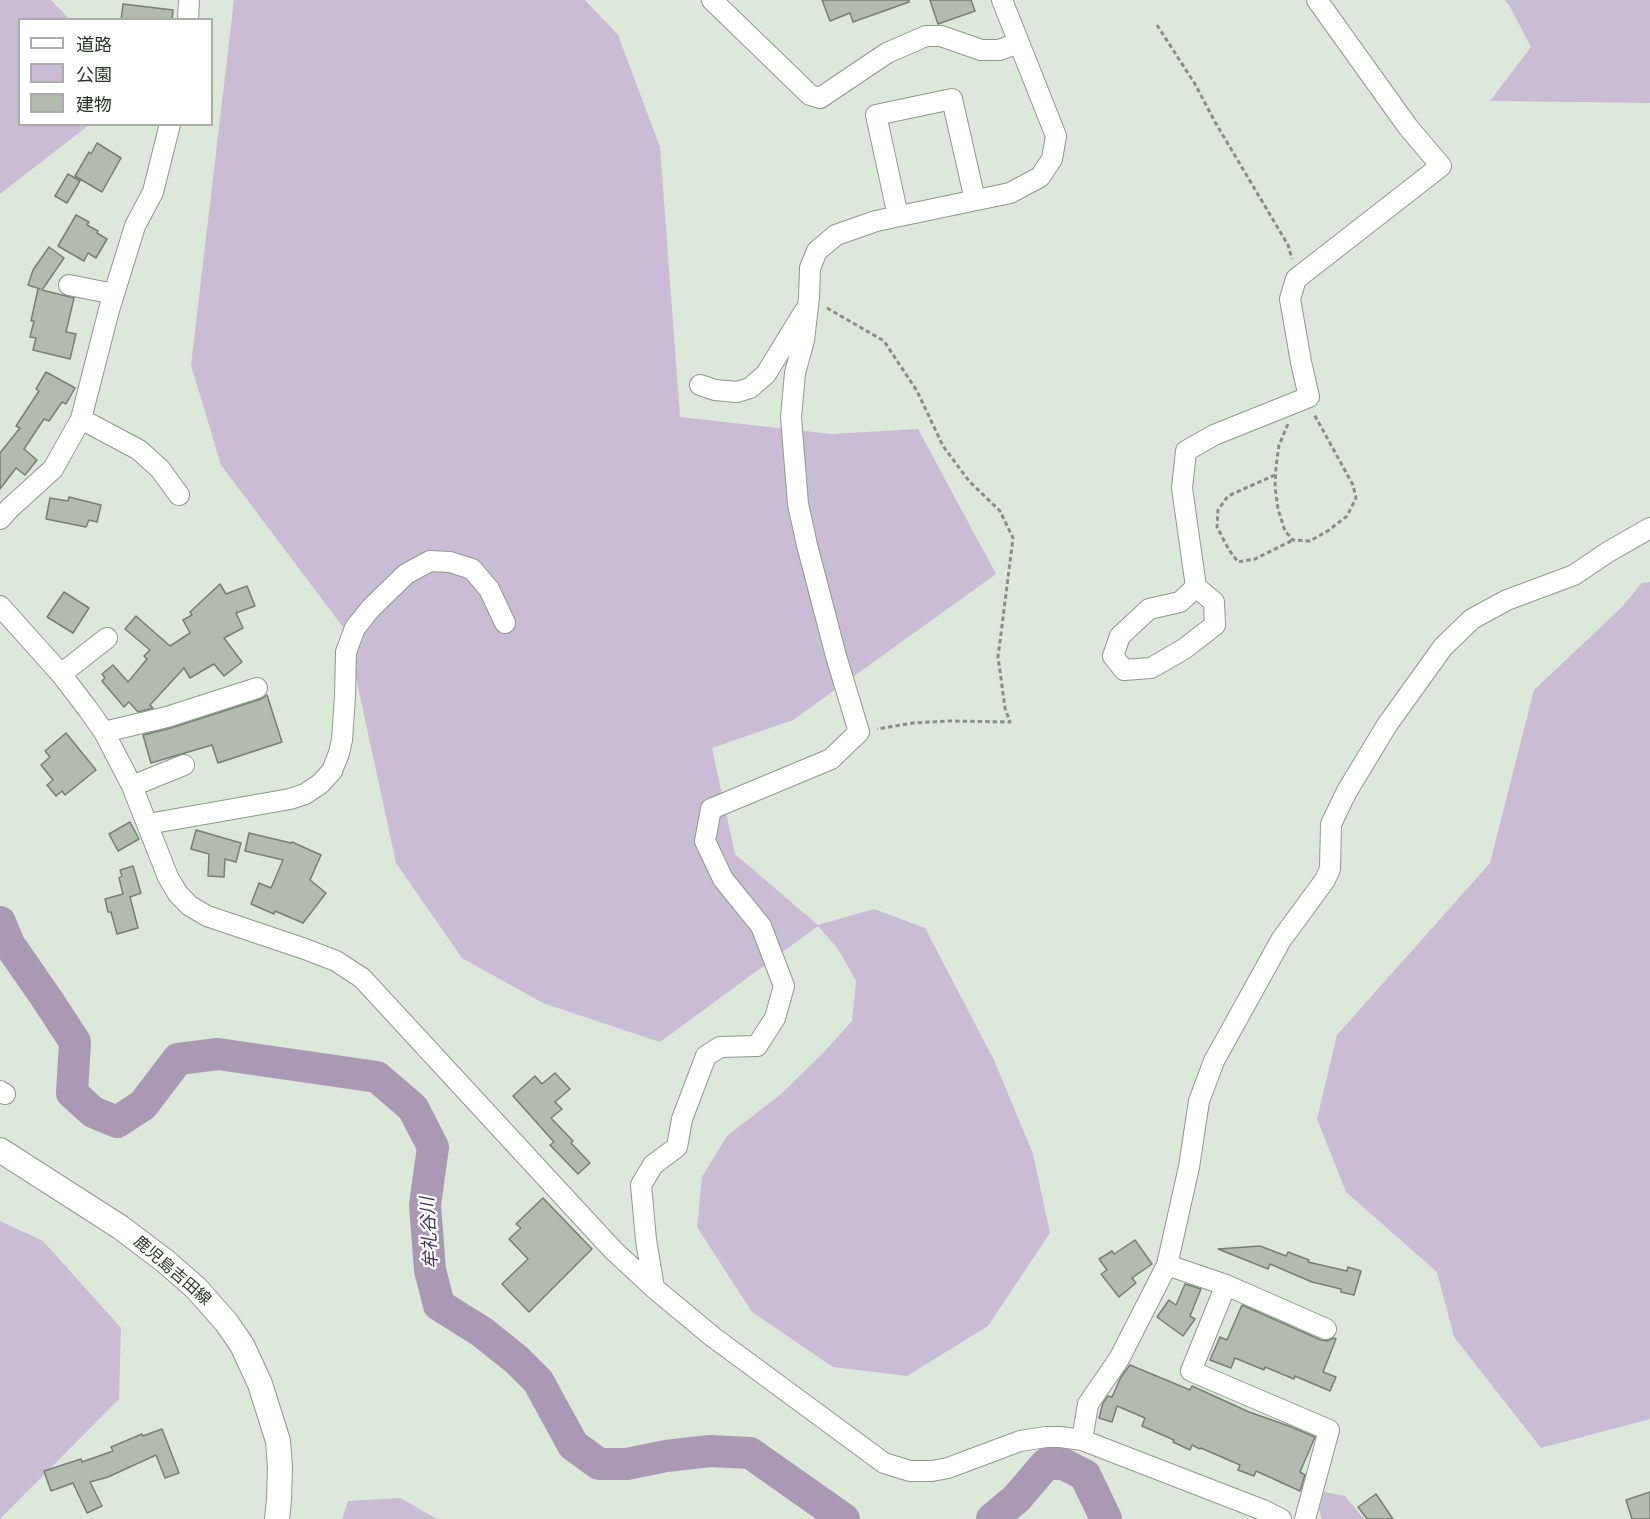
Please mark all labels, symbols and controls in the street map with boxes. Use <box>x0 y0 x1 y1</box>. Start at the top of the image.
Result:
legend <box>18 18 213 126</box>
text: 道路 <box>76 34 112 56</box>
text: 公園 <box>76 64 112 86</box>
text: 建物 <box>76 94 112 116</box>
water label: 牟礼谷川 <box>417 1196 443 1270</box>
street label: 鹿児島吉田線 <box>129 1232 215 1310</box>

